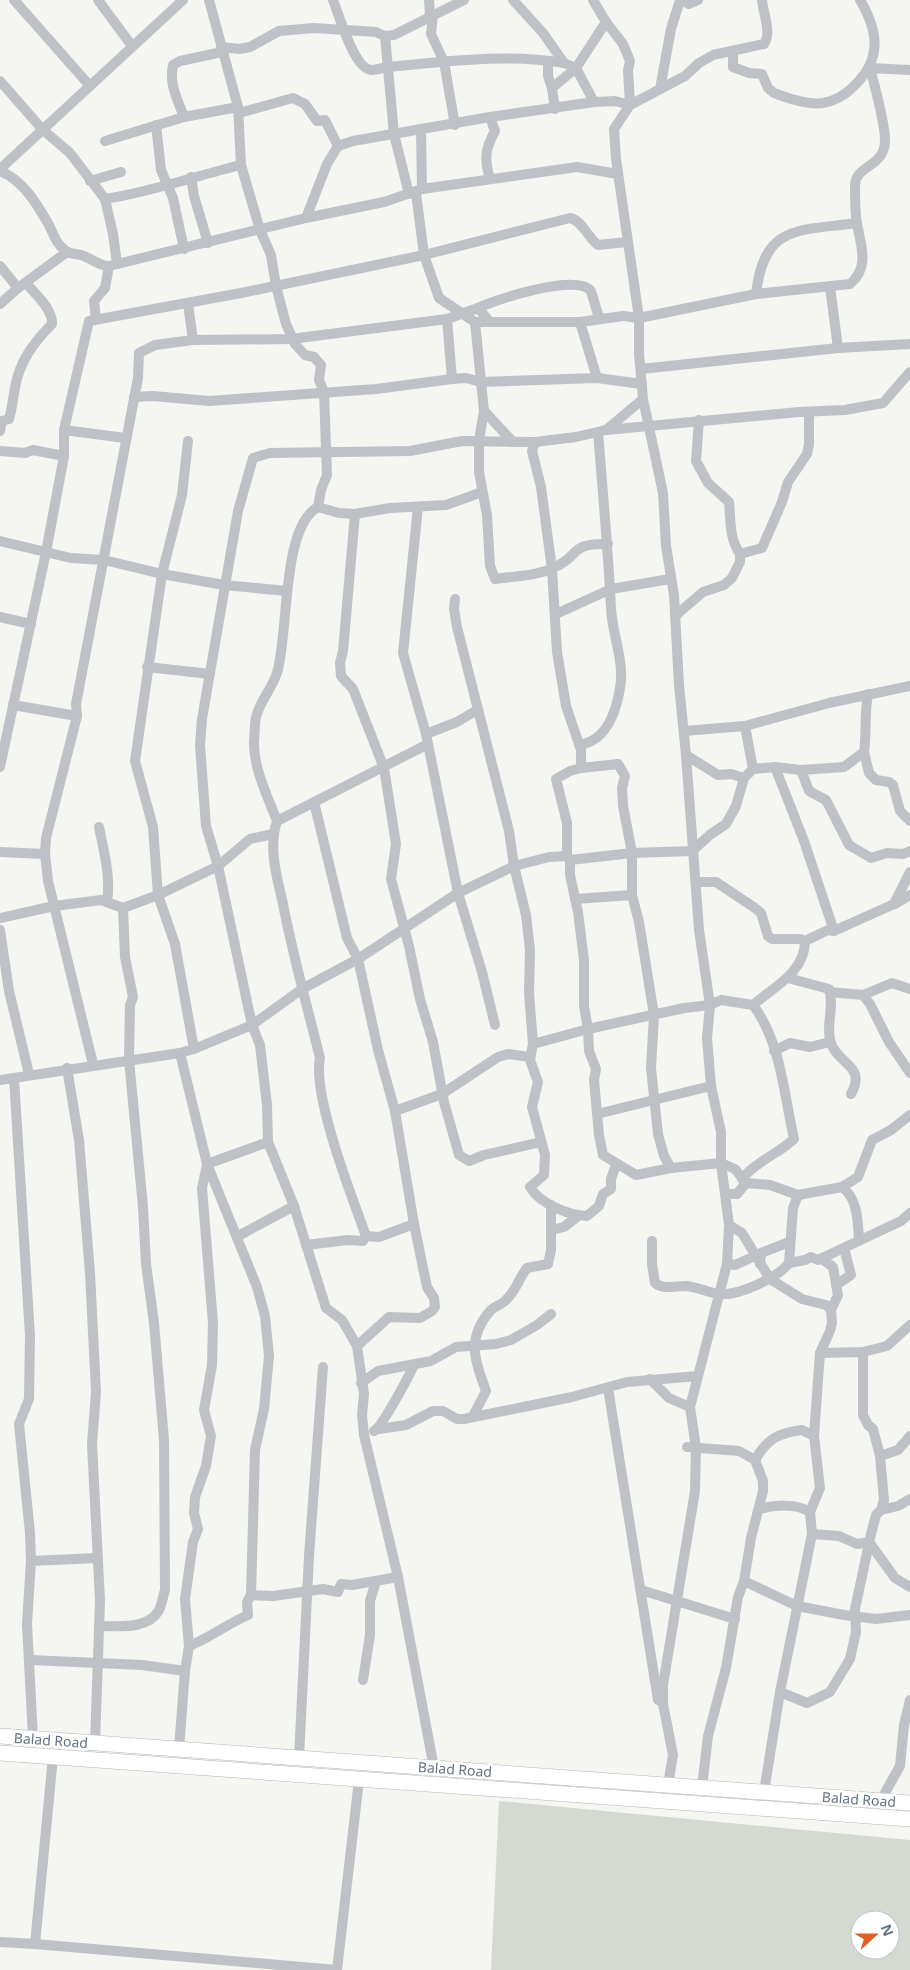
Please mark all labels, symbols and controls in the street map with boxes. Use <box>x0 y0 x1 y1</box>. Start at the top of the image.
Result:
street label: Balad Road <box>13 1728 89 1752</box>
street label: Balad Road <box>417 1757 493 1781</box>
street label: Balad Road <box>821 1787 897 1811</box>
north arrow <box>850 1910 900 1960</box>
text: N <box>877 1921 899 1939</box>

